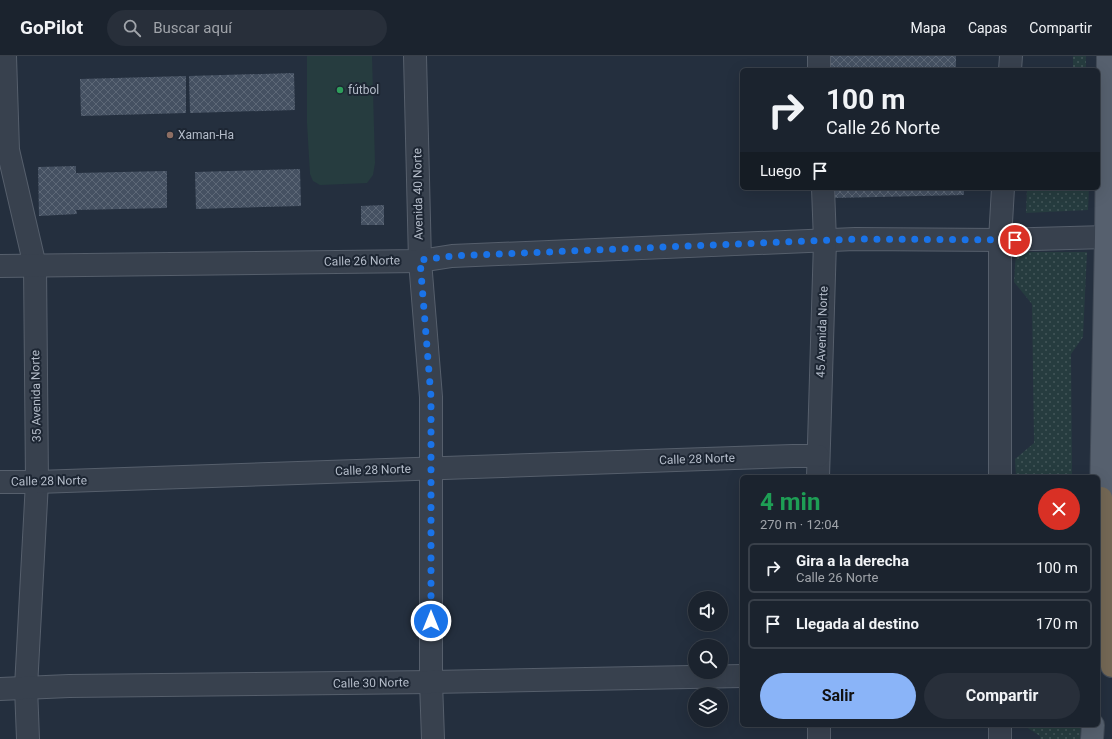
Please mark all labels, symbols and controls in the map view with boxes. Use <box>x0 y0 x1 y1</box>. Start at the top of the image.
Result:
search box <box>107 10 387 46</box>
text: GoPilot <box>20 16 83 39</box>
icon: search <box>121 17 143 39</box>
text: Buscar aquí <box>153 19 232 37</box>
text: Mapa <box>911 20 946 36</box>
text: Capas <box>968 20 1007 36</box>
text: Compartir <box>1029 20 1092 36</box>
place label: fútbol <box>348 83 379 97</box>
text: 100 m <box>826 83 905 116</box>
icon: right <box>760 84 812 136</box>
marker: fútbol <box>335 85 345 95</box>
text: Calle 26 Norte <box>826 117 940 138</box>
place label: Xaman-Ha <box>178 128 234 142</box>
marker: Xaman-Ha <box>165 130 175 140</box>
street label: Avenida 40 Norte <box>410 148 426 240</box>
icon: arrive <box>809 160 831 182</box>
text: Luego <box>760 162 801 180</box>
pin <box>998 223 1032 257</box>
icon: arrive <box>1004 229 1026 251</box>
street label: Calle 26 Norte <box>324 253 400 269</box>
street label: 45 Avenida Norte <box>813 286 831 378</box>
street label: 35 Avenida Norte <box>28 350 44 442</box>
street label: Calle 28 Norte <box>659 451 735 467</box>
street label: Calle 28 Norte <box>335 462 411 478</box>
street label: Calle 28 Norte <box>11 473 87 489</box>
text: 4 min <box>760 488 820 516</box>
button: close <box>1038 488 1080 530</box>
text: 270 m · 12:04 <box>760 517 839 532</box>
text: Gira a la derecha <box>796 552 909 570</box>
icon: right <box>762 557 784 579</box>
text: 100 m <box>1036 559 1078 577</box>
text: Calle 26 Norte <box>796 570 878 585</box>
map controls <box>688 591 728 727</box>
button: sound <box>688 591 728 631</box>
position arrow <box>410 600 452 642</box>
icon: arrive <box>762 613 784 635</box>
text: Llegada al destino <box>796 615 919 633</box>
text: 170 m <box>1036 615 1078 633</box>
button: search <box>688 639 728 679</box>
button: Salir <box>760 673 916 719</box>
button: Compartir <box>924 673 1080 719</box>
street label: Calle 30 Norte <box>333 675 409 691</box>
button: layers <box>688 687 728 727</box>

